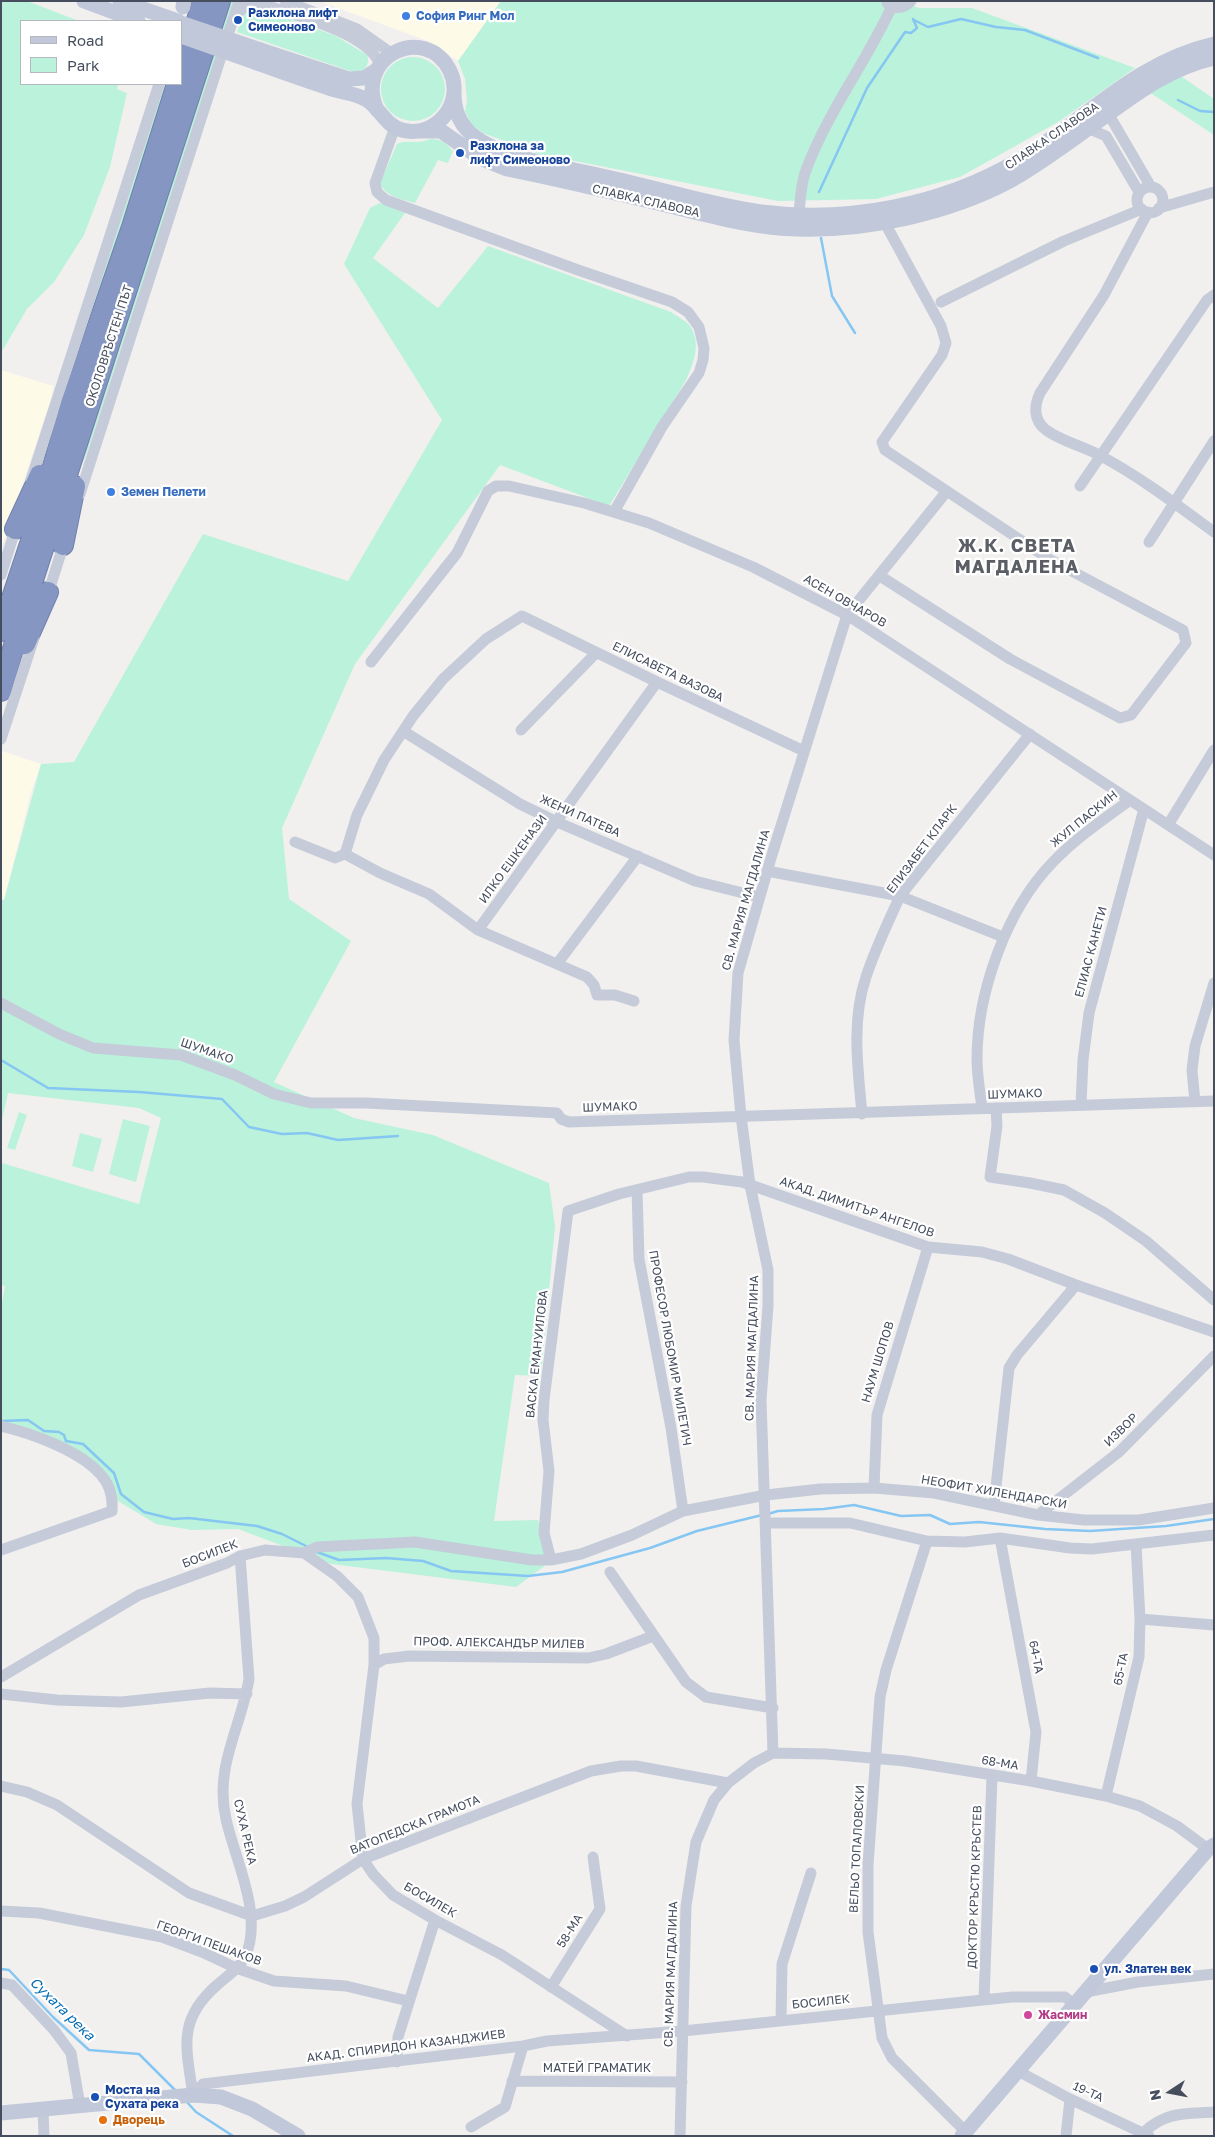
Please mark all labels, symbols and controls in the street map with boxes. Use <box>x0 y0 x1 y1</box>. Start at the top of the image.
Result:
place label: Разклона лифт Симеоново <box>248 6 338 34</box>
place label: София Ринг Мол <box>416 9 514 23</box>
marker: София Ринг Мол <box>400 10 412 22</box>
marker: Разклона лифт Симеоново <box>232 14 244 26</box>
legend <box>20 20 182 85</box>
text: Road <box>67 31 104 49</box>
text: Park <box>67 56 99 74</box>
street label: СЛАВКА СЛАВОВА <box>1002 99 1102 173</box>
place label: Разклона за лифт Симеоново <box>470 139 570 167</box>
marker: Разклона за лифт Симеоново <box>454 147 466 159</box>
street label: СЛАВКА СЛАВОВА <box>591 182 701 220</box>
street label: ОКОЛОВРЪСТЕН ПЪТ <box>83 283 135 409</box>
place label: Земен Пелети <box>121 485 206 499</box>
marker: Земен Пелети <box>105 486 117 498</box>
district label: Ж.К. СВЕТА МАГДАЛЕНА <box>954 535 1080 578</box>
street label: АСЕН ОВЧАРОВ <box>801 571 889 631</box>
street label: ЕЛИСАВЕТА ВАЗОВА <box>610 639 726 705</box>
street label: ЖУЛ ПАСКИН <box>1048 788 1120 850</box>
street label: ЖЕНИ ПАТЕВА <box>537 792 623 840</box>
street label: ЕЛИЗАБЕТ КЛАРК <box>884 802 960 896</box>
street label: ИЛКО ЕШКЕНАЗИ <box>476 812 550 906</box>
street label: СВ. МАРИЯ МАГДАЛИНА <box>719 828 773 972</box>
street label: ЕЛИАС КАНЕТИ <box>1072 905 1110 999</box>
street label: ШУМАКО <box>179 1035 235 1067</box>
street label: ШУМАКО <box>987 1086 1043 1102</box>
street label: ШУМАКО <box>582 1099 638 1115</box>
street label: АКАД. ДИМИТЪР АНГЕЛОВ <box>778 1174 936 1240</box>
street label: ПРОФЕСОР ЛЮБОМИР МИЛЕТИЧ <box>646 1249 694 1447</box>
street label: СВ. МАРИЯ МАГДАЛИНА <box>742 1275 762 1421</box>
street label: ВАСКА ЕМАНУИЛОВА <box>523 1289 551 1419</box>
street label: НАУМ ШОПОВ <box>859 1320 897 1404</box>
street label: ИЗВОР <box>1101 1410 1141 1450</box>
street label: НЕОФИТ ХИЛЕНДАРСКИ <box>920 1472 1068 1512</box>
street label: БОСИЛЕК <box>180 1537 240 1571</box>
street label: ПРОФ. АЛЕКСАНДЪР МИЛЕВ <box>413 1634 585 1652</box>
street label: 64-ТА <box>1026 1639 1046 1675</box>
street label: 65-ТА <box>1111 1651 1131 1687</box>
street label: 68-МА <box>980 1753 1020 1773</box>
street label: ВЕЛЬО ТОПАЛОВСКИ <box>846 1785 868 1913</box>
street label: ВАТОПЕДСКА ГРАМОТА <box>348 1792 482 1858</box>
street label: СУХА РЕКА <box>230 1798 260 1866</box>
street label: ДОКТОР КРЪСТЮ КРЪСТЕВ <box>965 1805 985 1969</box>
street label: БОСИЛЕК <box>401 1879 459 1921</box>
street label: СВ. МАРИЯ МАГДАЛИНА <box>661 1901 681 2047</box>
street label: 58-МА <box>554 1911 586 1951</box>
street label: ГЕОРГИ ПЕШАКОВ <box>155 1917 263 1969</box>
place label: ул. Златен век <box>1104 1962 1191 1976</box>
marker: ул. Златен век <box>1088 1963 1100 1975</box>
water label: Сухата река <box>26 1974 98 2044</box>
street label: БОСИЛЕК <box>791 1992 851 2012</box>
place label: Жасмин <box>1038 2008 1087 2022</box>
marker: Жасмин <box>1022 2009 1034 2021</box>
street label: АКАД. СПИРИДОН КАЗАНДЖИЕВ <box>306 2027 506 2065</box>
street label: МАТЕЙ ГРАМАТИК <box>543 2061 651 2075</box>
north arrow <box>1145 2067 1195 2117</box>
street label: 19-ТА <box>1071 2079 1105 2105</box>
place label: Моста на Сухата река <box>105 2083 179 2111</box>
text: N <box>1145 2088 1164 2102</box>
marker: Моста на Сухата река <box>89 2091 101 2103</box>
place label: Дворець <box>113 2113 165 2127</box>
marker: Дворець <box>97 2114 109 2126</box>

